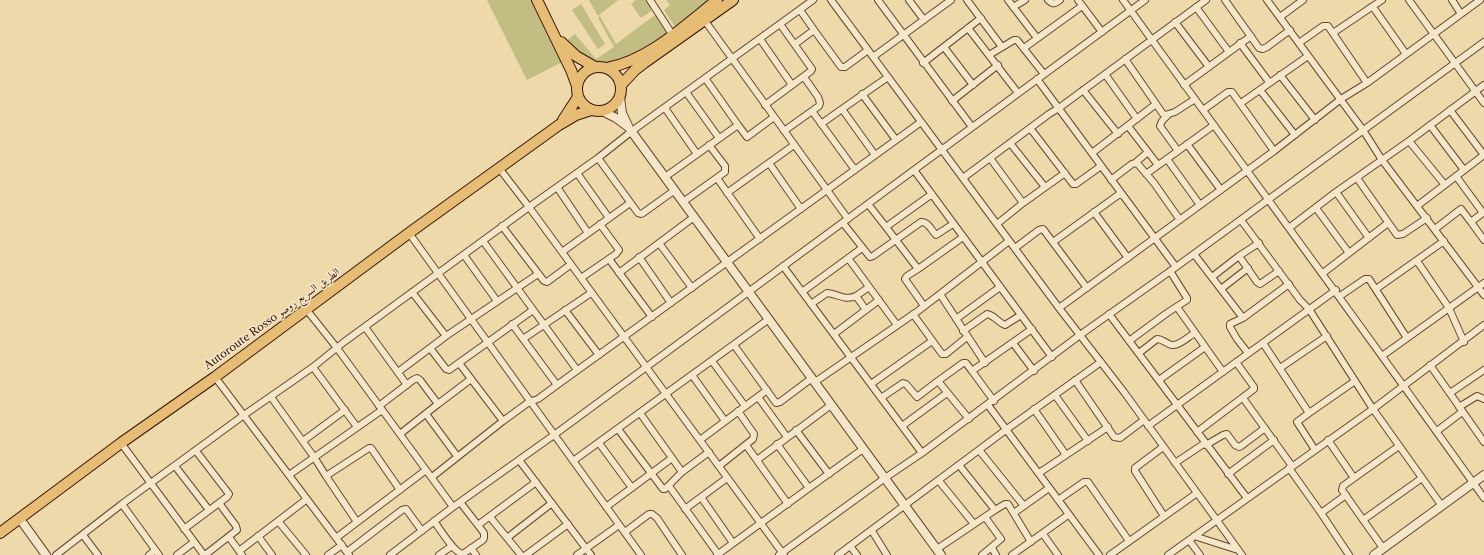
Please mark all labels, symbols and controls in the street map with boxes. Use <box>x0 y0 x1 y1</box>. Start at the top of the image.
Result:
street label: Autoroute Rosso الطريق السريع روصو <box>202 265 342 373</box>

